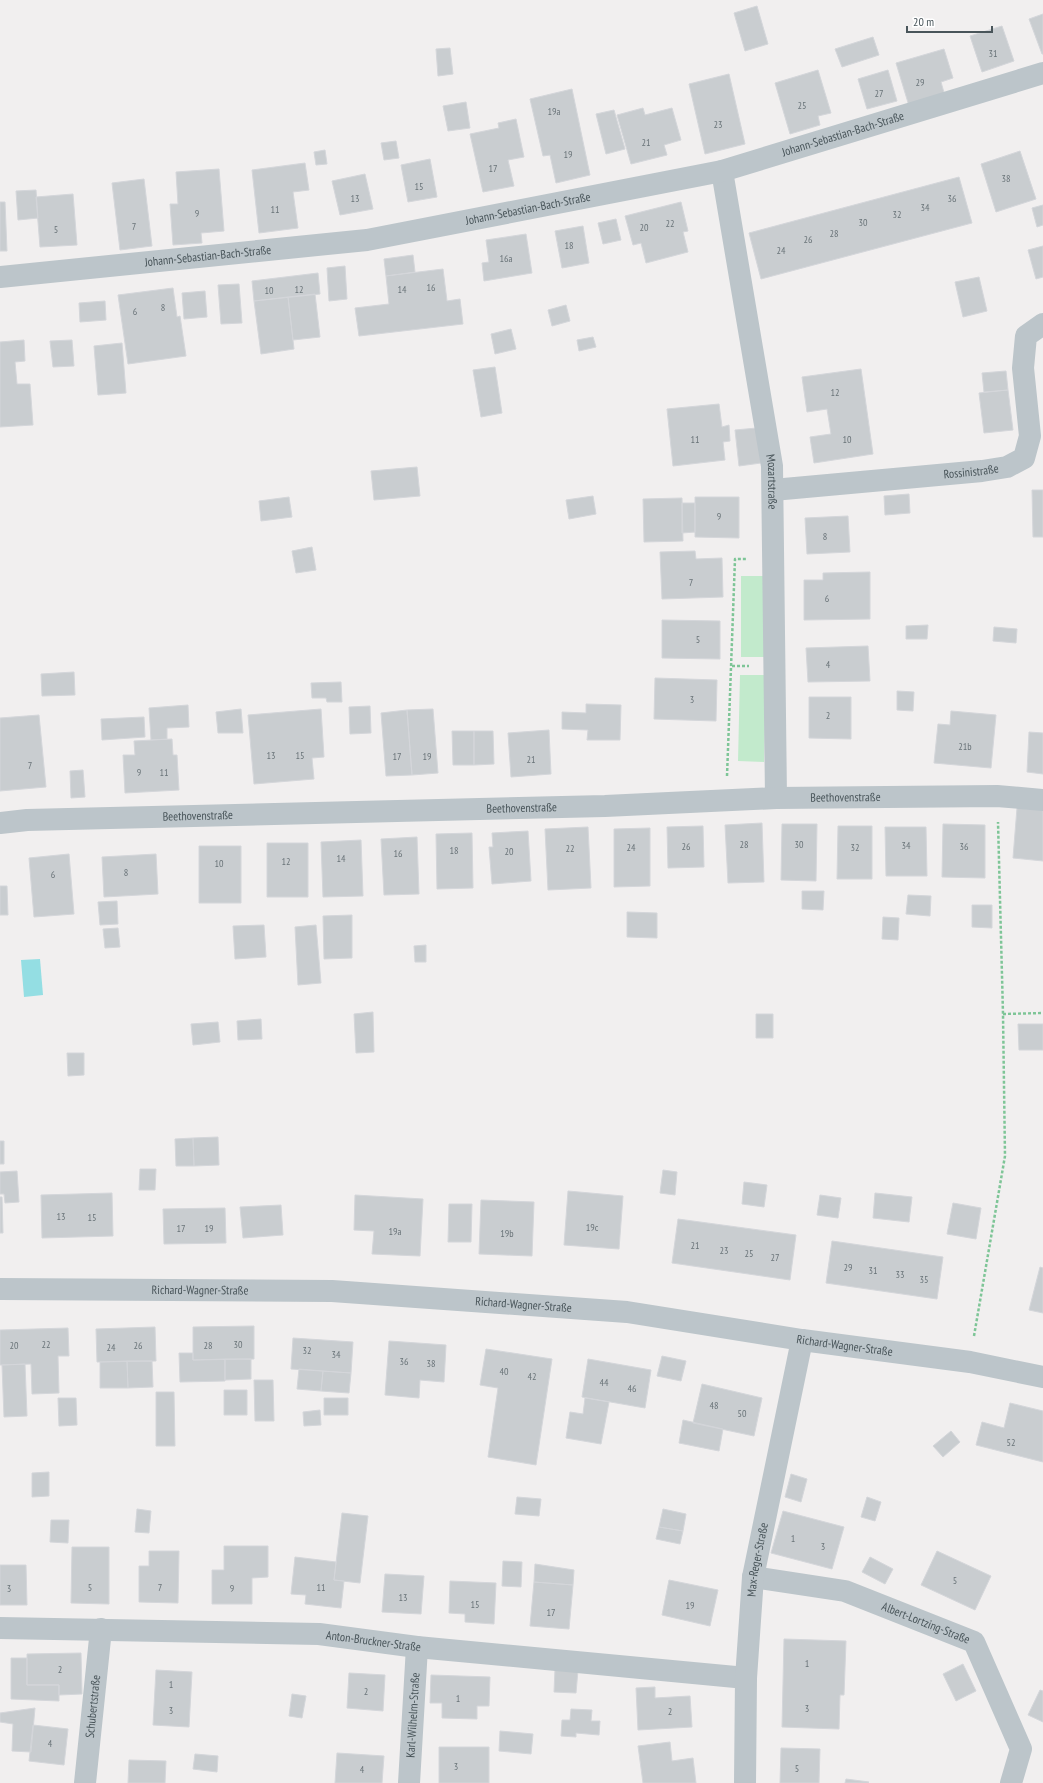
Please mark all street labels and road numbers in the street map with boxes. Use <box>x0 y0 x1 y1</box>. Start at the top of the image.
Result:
street label: Johann-Sebastian-Bach-Straße <box>779 108 906 160</box>
street label: Johann-Sebastian-Bach-Straße <box>463 189 592 228</box>
street label: Johann-Sebastian-Bach-Straße <box>143 242 272 269</box>
street label: Mozartstraße <box>763 453 781 509</box>
street label: Rossinistraße <box>943 460 1000 481</box>
street label: Beethovenstraße <box>810 789 881 805</box>
street label: Beethovenstraße <box>486 799 557 816</box>
street label: Beethovenstraße <box>162 807 233 824</box>
street label: Richard-Wagner-Straße <box>152 1282 248 1297</box>
street label: Richard-Wagner-Straße <box>475 1293 572 1315</box>
street label: Richard-Wagner-Straße <box>796 1331 894 1359</box>
street label: Max-Reger-Straße <box>744 1521 771 1597</box>
street label: Albert-Lortzing-Straße <box>880 1598 972 1647</box>
street label: Anton-Bruckner-Straße <box>325 1627 422 1654</box>
street label: Karl-Wilhelm-Straße <box>403 1672 422 1758</box>
street label: Schubertstraße <box>82 1674 103 1739</box>

